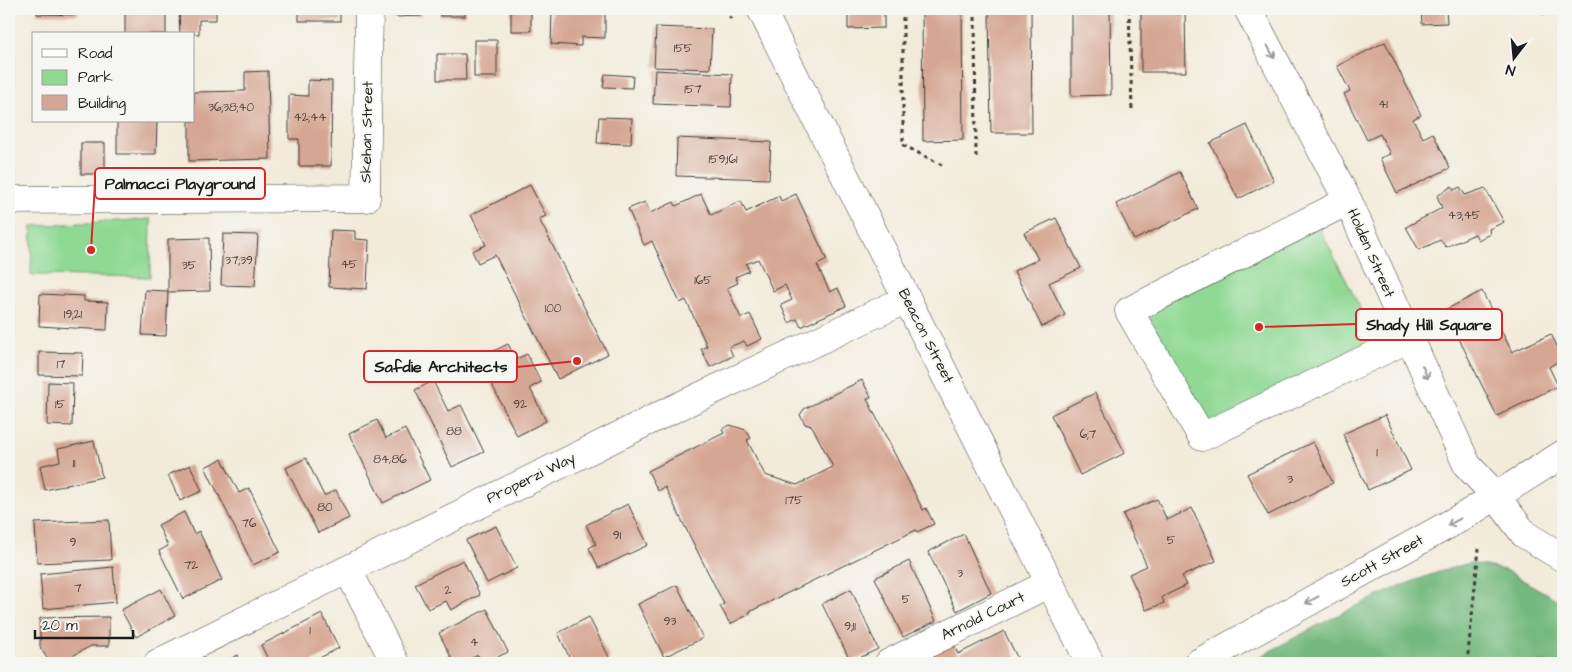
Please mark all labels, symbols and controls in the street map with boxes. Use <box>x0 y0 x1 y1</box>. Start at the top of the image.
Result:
legend <box>32 32 195 122</box>
north arrow <box>1490 32 1540 82</box>
house number: 155 <box>674 40 693 57</box>
text: Road <box>78 43 113 64</box>
one-way arrow <box>1267 44 1276 59</box>
text: N <box>1504 59 1518 80</box>
text: Park <box>78 67 113 88</box>
street label: Skehan Street <box>356 81 378 183</box>
house number: 157 <box>684 81 702 98</box>
text: Building <box>78 93 126 115</box>
house number: 41 <box>1378 96 1388 113</box>
house number: 36;38;40 <box>208 99 255 116</box>
house number: 42;44 <box>294 109 326 126</box>
house number: 159;161 <box>709 151 738 168</box>
callout: Palmacci Playground <box>95 168 265 199</box>
text: Palmacci Playground <box>105 173 256 197</box>
street label: Holden Street <box>1342 205 1400 301</box>
house number: 43;45 <box>1448 207 1481 224</box>
house number: 37;39 <box>225 252 253 269</box>
house number: 45 <box>341 256 358 273</box>
house number: 35 <box>182 257 197 274</box>
house number: 165 <box>694 272 712 289</box>
street label: Beacon Street <box>893 285 959 387</box>
house number: 100 <box>545 300 562 317</box>
house number: 19;21 <box>64 306 83 323</box>
callout: Shady Hill Square <box>1356 309 1502 340</box>
text: Shady Hill Square <box>1365 314 1492 337</box>
callout: Safdie Architects <box>364 351 517 382</box>
house number: 17 <box>57 356 66 373</box>
text: Safdie Architects <box>374 356 507 378</box>
one-way arrow <box>1420 364 1430 379</box>
house number: 15 <box>55 396 66 413</box>
house number: 92 <box>513 396 527 413</box>
house number: 88 <box>446 423 462 440</box>
house number: 6;7 <box>1080 426 1097 443</box>
house number: 1 <box>1376 444 1378 461</box>
street label: Properzi Way <box>483 447 579 510</box>
house number: 84,86 <box>373 451 407 468</box>
house number: 11 <box>72 455 76 472</box>
house number: 3 <box>1287 471 1293 488</box>
house number: 175 <box>785 492 803 509</box>
house number: 80 <box>317 499 333 516</box>
house number: 76 <box>242 515 257 532</box>
one-way arrow <box>1447 518 1462 527</box>
house number: 91 <box>613 527 622 544</box>
street label: Scott Street <box>1337 530 1427 592</box>
house number: 5 <box>1167 532 1176 549</box>
house number: 9 <box>70 534 77 551</box>
house number: 72 <box>184 557 198 574</box>
house number: 3 <box>957 565 963 582</box>
house number: 7 <box>74 580 82 597</box>
house number: 2 <box>445 582 452 599</box>
street label: Arnold Court <box>938 587 1028 645</box>
house number: 5 <box>902 591 911 608</box>
one-way arrow <box>1305 596 1319 606</box>
scale bar <box>35 607 132 639</box>
house number: 93 <box>664 613 676 630</box>
text: 20 m <box>42 615 78 636</box>
house number: 9;11 <box>844 618 856 635</box>
house number: 1 <box>309 622 311 639</box>
house number: 4 <box>470 634 478 651</box>

